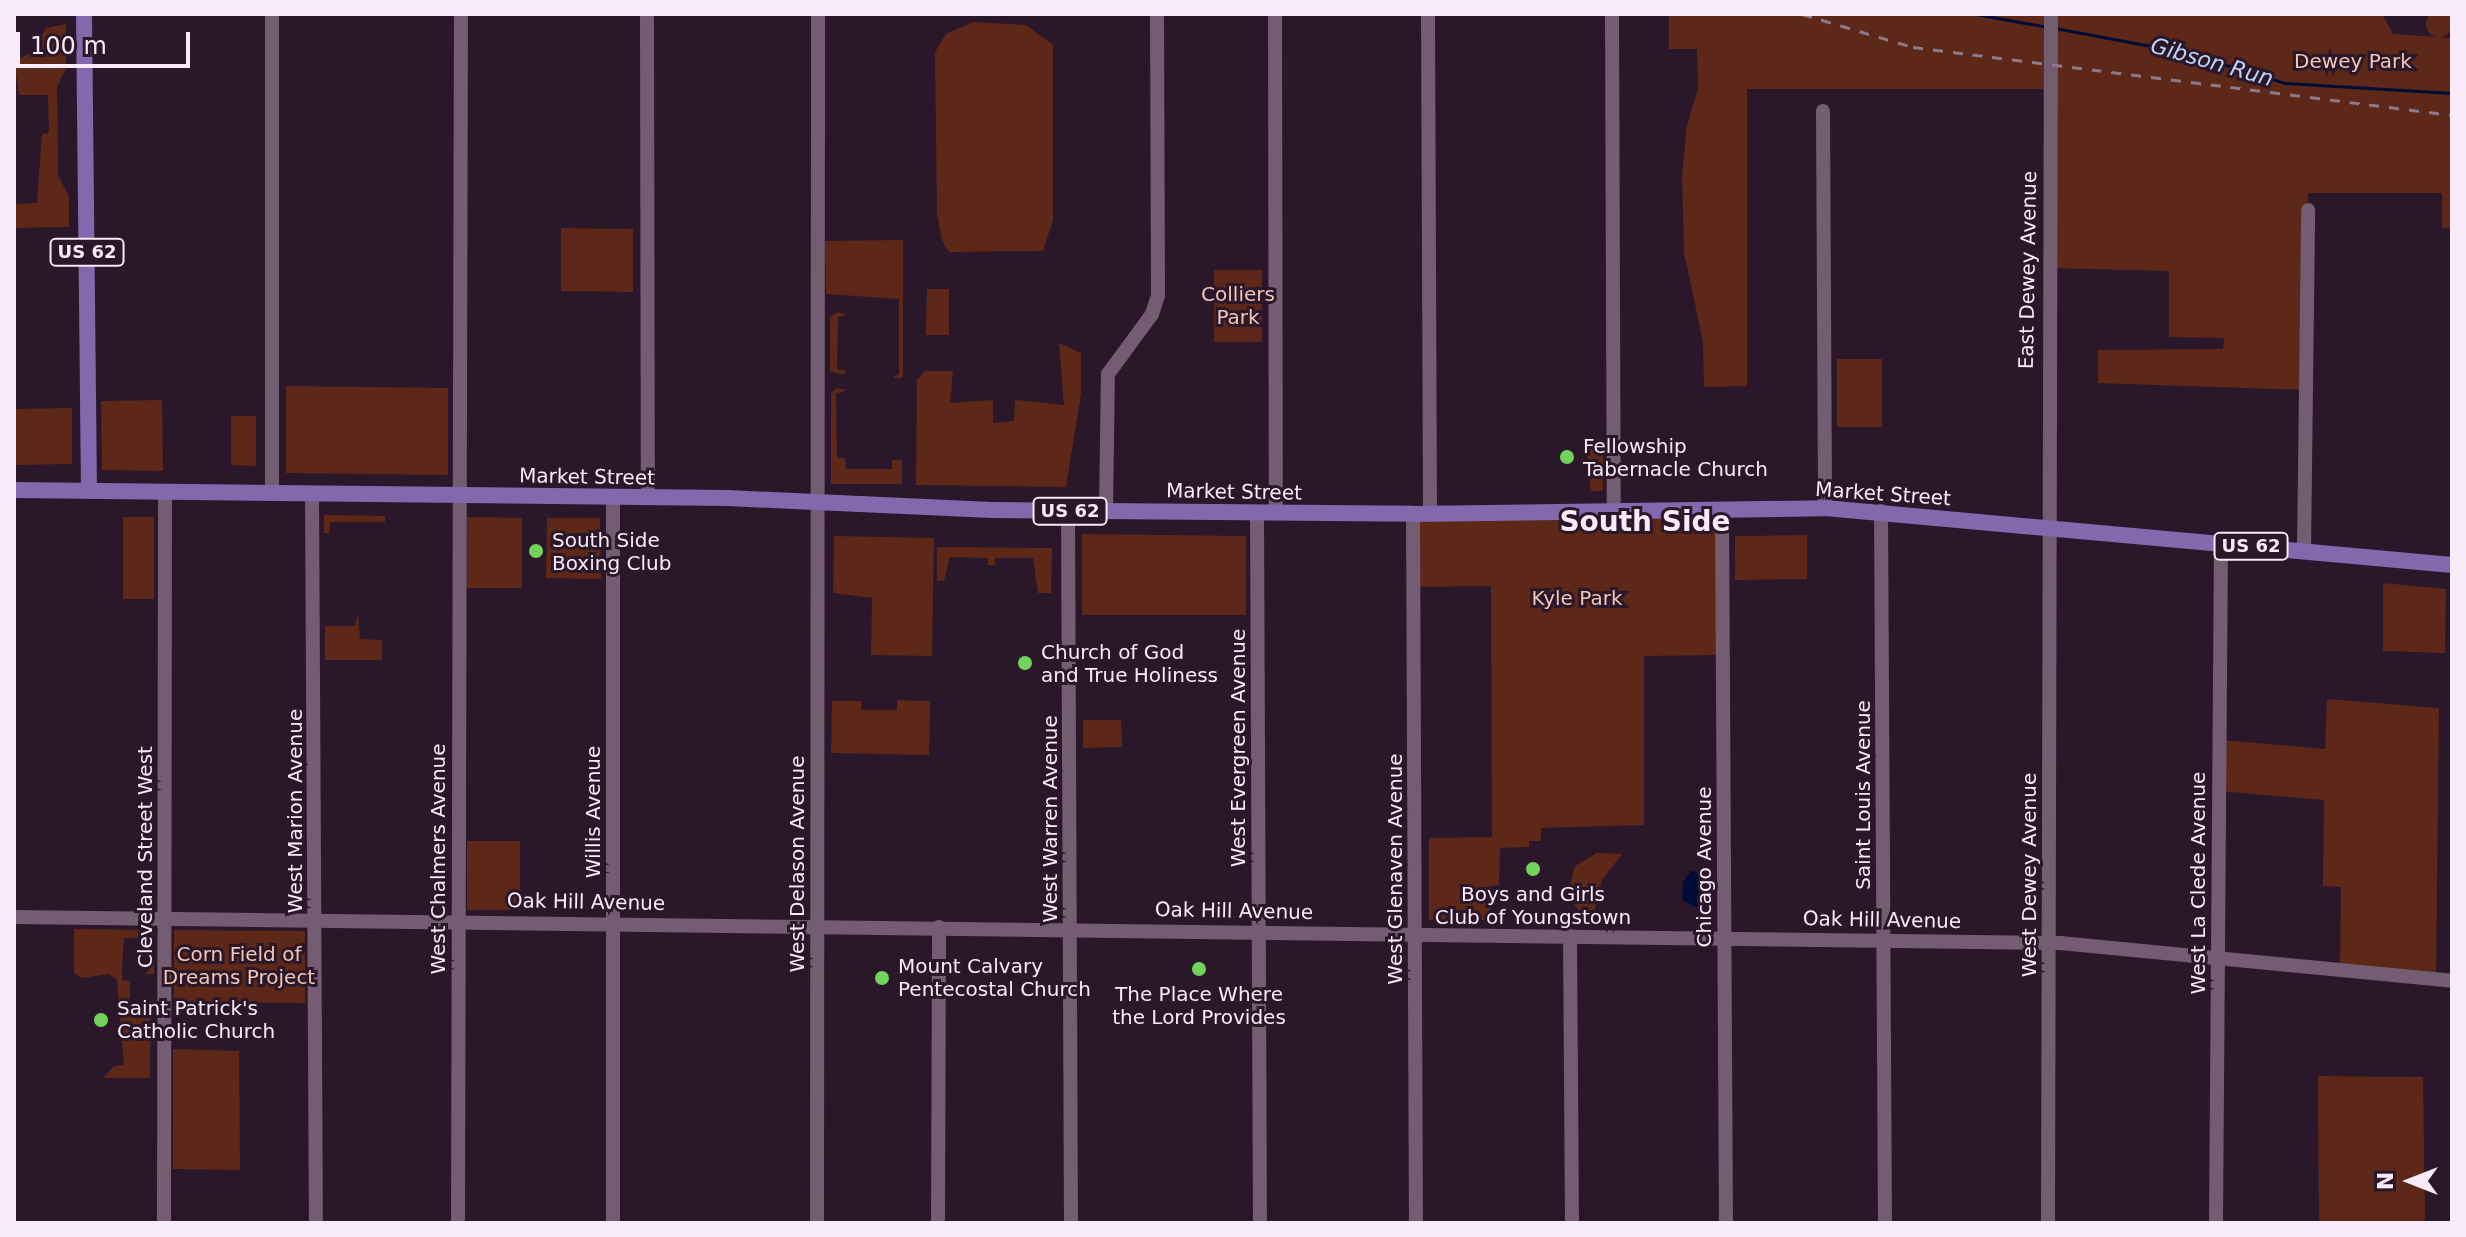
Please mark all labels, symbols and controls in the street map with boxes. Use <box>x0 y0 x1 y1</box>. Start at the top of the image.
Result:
scale bar <box>20 16 194 66</box>
text: 100 m <box>30 32 107 60</box>
water label: Gibson Run <box>2148 32 2276 92</box>
park label: Dewey Park <box>2294 49 2412 73</box>
street label: East Dewey Avenue <box>2014 171 2042 369</box>
road number: US 62 <box>49 238 125 266</box>
park label: Colliers Park <box>1201 282 1275 329</box>
place label: Fellowship Tabernacle Church <box>1583 434 1768 481</box>
marker: Fellowship Tabernacle Church <box>1558 448 1576 466</box>
street label: Market Street <box>519 464 655 490</box>
street label: Market Street <box>1814 477 1952 511</box>
street label: Market Street <box>1166 479 1302 505</box>
road number: US 62 <box>1032 497 1108 525</box>
district label: South Side <box>1559 505 1731 539</box>
place label: South Side Boxing Club <box>552 528 671 575</box>
road number: US 62 <box>2213 532 2289 560</box>
marker: South Side Boxing Club <box>527 542 545 560</box>
park label: Kyle Park <box>1532 586 1622 610</box>
street label: West Evergreen Avenue <box>1226 629 1250 867</box>
place label: Church of God and True Holiness <box>1041 640 1218 687</box>
marker: Church of God and True Holiness <box>1016 654 1034 672</box>
street label: Saint Louis Avenue <box>1851 700 1875 890</box>
street label: West Marion Avenue <box>283 709 307 913</box>
street label: West Warren Avenue <box>1038 715 1062 923</box>
street label: West Chalmers Avenue <box>426 743 450 975</box>
street label: Cleveland Street West <box>133 746 157 968</box>
street label: Willis Avenue <box>581 746 605 878</box>
street label: West Glenaven Avenue <box>1383 753 1407 985</box>
street label: West Delason Avenue <box>785 755 809 973</box>
street label: West La Clede Avenue <box>2186 772 2210 994</box>
street label: West Dewey Avenue <box>2017 773 2041 977</box>
street label: Chicago Avenue <box>1692 786 1716 948</box>
marker: Boys and Girls Club of Youngstown <box>1524 860 1542 878</box>
place label: Boys and Girls Club of Youngstown <box>1435 882 1631 929</box>
street label: Oak Hill Avenue <box>507 889 665 915</box>
street label: Oak Hill Avenue <box>1155 898 1313 924</box>
street label: Oak Hill Avenue <box>1803 907 1961 933</box>
park label: Corn Field of Dreams Project <box>163 943 315 990</box>
place label: Mount Calvary Pentecostal Church <box>898 954 1091 1001</box>
marker: The Place Where the Lord Provides <box>1190 960 1208 978</box>
marker: Mount Calvary Pentecostal Church <box>873 969 891 987</box>
place label: The Place Where the Lord Provides <box>1112 982 1286 1029</box>
place label: Saint Patrick's Catholic Church <box>117 996 275 1043</box>
marker: Saint Patrick's Catholic Church <box>92 1011 110 1029</box>
north arrow <box>2370 1141 2450 1221</box>
text: N <box>2373 1172 2398 1190</box>

